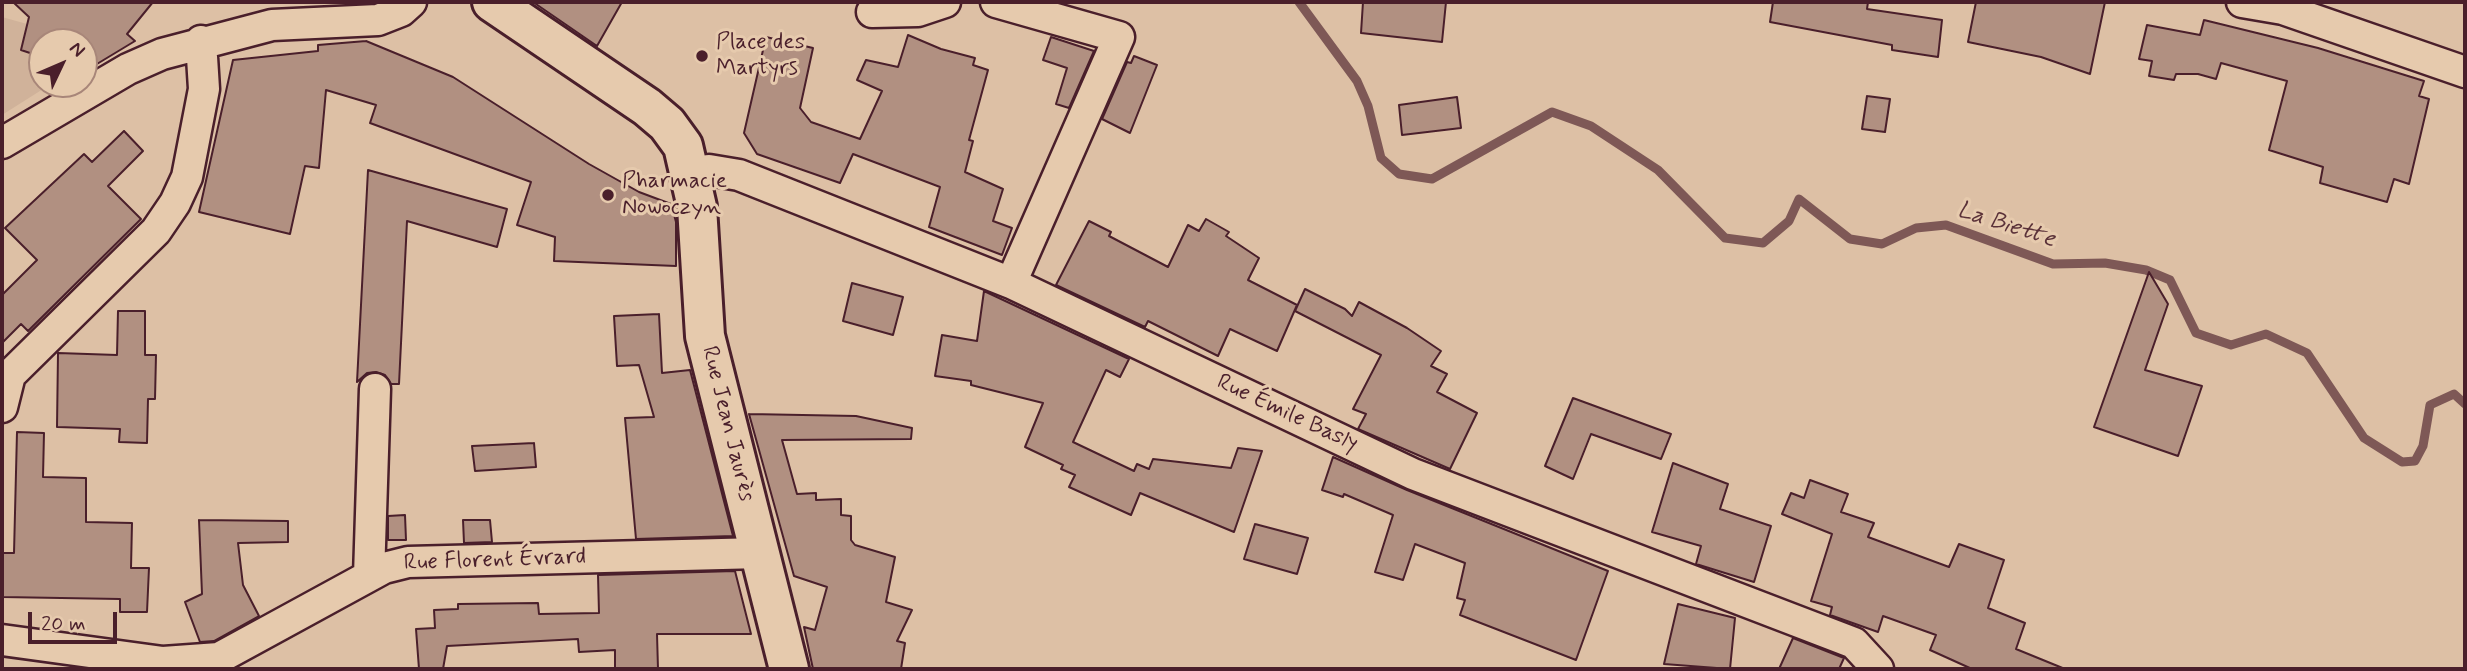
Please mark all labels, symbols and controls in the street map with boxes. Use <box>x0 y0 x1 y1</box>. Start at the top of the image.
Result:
north arrow <box>28 28 98 98</box>
place label: Place des Martyrs <box>716 29 805 83</box>
text: N <box>64 36 90 63</box>
marker: Place des Martyrs <box>694 48 710 64</box>
place label: Pharmacie Nowoczyn <box>622 168 727 222</box>
marker: Pharmacie Nowoczyn <box>600 187 616 203</box>
water label: La Biette <box>1953 197 2059 255</box>
street label: Rue Jean Jaurès <box>694 343 760 505</box>
street label: Rue Émile Basly <box>1212 369 1362 459</box>
street label: Rue Florent Évrard <box>403 544 587 578</box>
scale bar <box>32 598 121 642</box>
text: 20 m <box>41 610 86 638</box>

